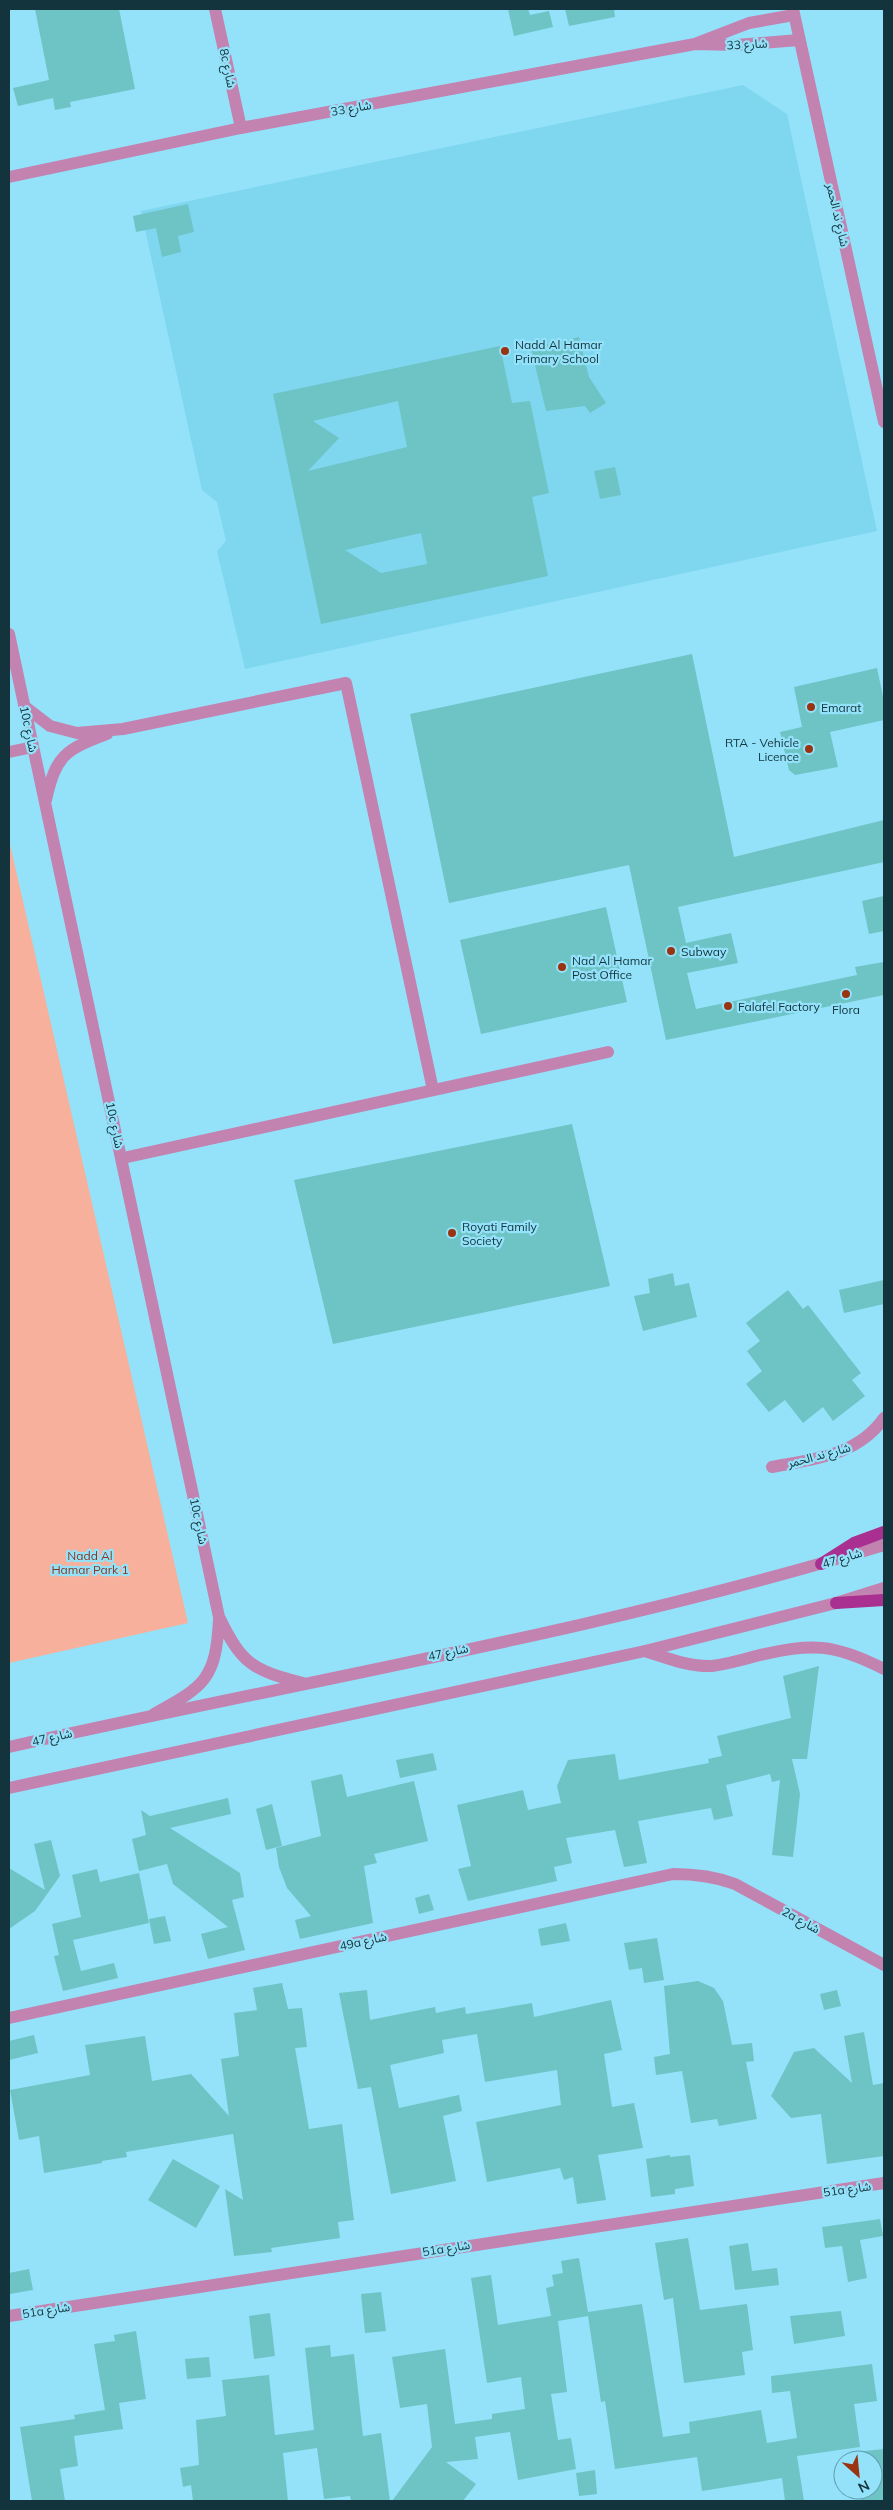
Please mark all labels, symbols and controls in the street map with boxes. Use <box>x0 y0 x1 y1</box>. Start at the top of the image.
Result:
street label: شارع 33 <box>726 35 768 55</box>
street label: 8c شارع <box>215 47 239 89</box>
street label: شارع 33 <box>330 97 373 121</box>
street label: شارع ند الحمر <box>821 181 853 249</box>
place label: Nadd Al Hamar Primary School <box>515 337 603 366</box>
marker: Nadd Al Hamar Primary School <box>499 345 511 357</box>
place label: Emarat <box>821 700 862 715</box>
marker: Emarat <box>805 701 817 713</box>
street label: 10c شارع <box>15 705 41 754</box>
place label: RTA - Vehicle Licence <box>725 735 799 764</box>
marker: RTA - Vehicle Licence <box>803 743 815 755</box>
place label: Subway <box>681 944 727 959</box>
marker: Subway <box>665 945 677 957</box>
place label: Nad Al Hamar Post Office <box>572 953 652 982</box>
marker: Nad Al Hamar Post Office <box>556 961 568 973</box>
marker: Flora <box>840 988 852 1000</box>
place label: Falafel Factory <box>738 999 821 1014</box>
marker: Falafel Factory <box>722 1000 734 1012</box>
place label: Flora <box>832 1002 860 1017</box>
street label: 10c شارع <box>101 1101 127 1150</box>
place label: Royati Family Society <box>462 1219 538 1248</box>
marker: Royati Family Society <box>446 1227 458 1239</box>
street label: شارع ند الحمر <box>785 1439 853 1473</box>
street label: 10c شارع <box>185 1497 211 1546</box>
street label: شارع 47 <box>820 1545 864 1573</box>
park label: Nadd Al Hamar Park 1 <box>51 1548 129 1577</box>
street label: شارع 47 <box>426 1640 470 1666</box>
street label: شارع 47 <box>30 1725 74 1751</box>
street label: 2a شارع <box>778 1904 823 1938</box>
street label: 49a شارع <box>338 1929 389 1955</box>
street label: 51a شارع <box>822 2178 872 2202</box>
street label: 51a شارع <box>421 2237 471 2261</box>
street label: 51a شارع <box>21 2299 71 2323</box>
north arrow <box>833 2450 883 2500</box>
text: N <box>855 2476 873 2497</box>

